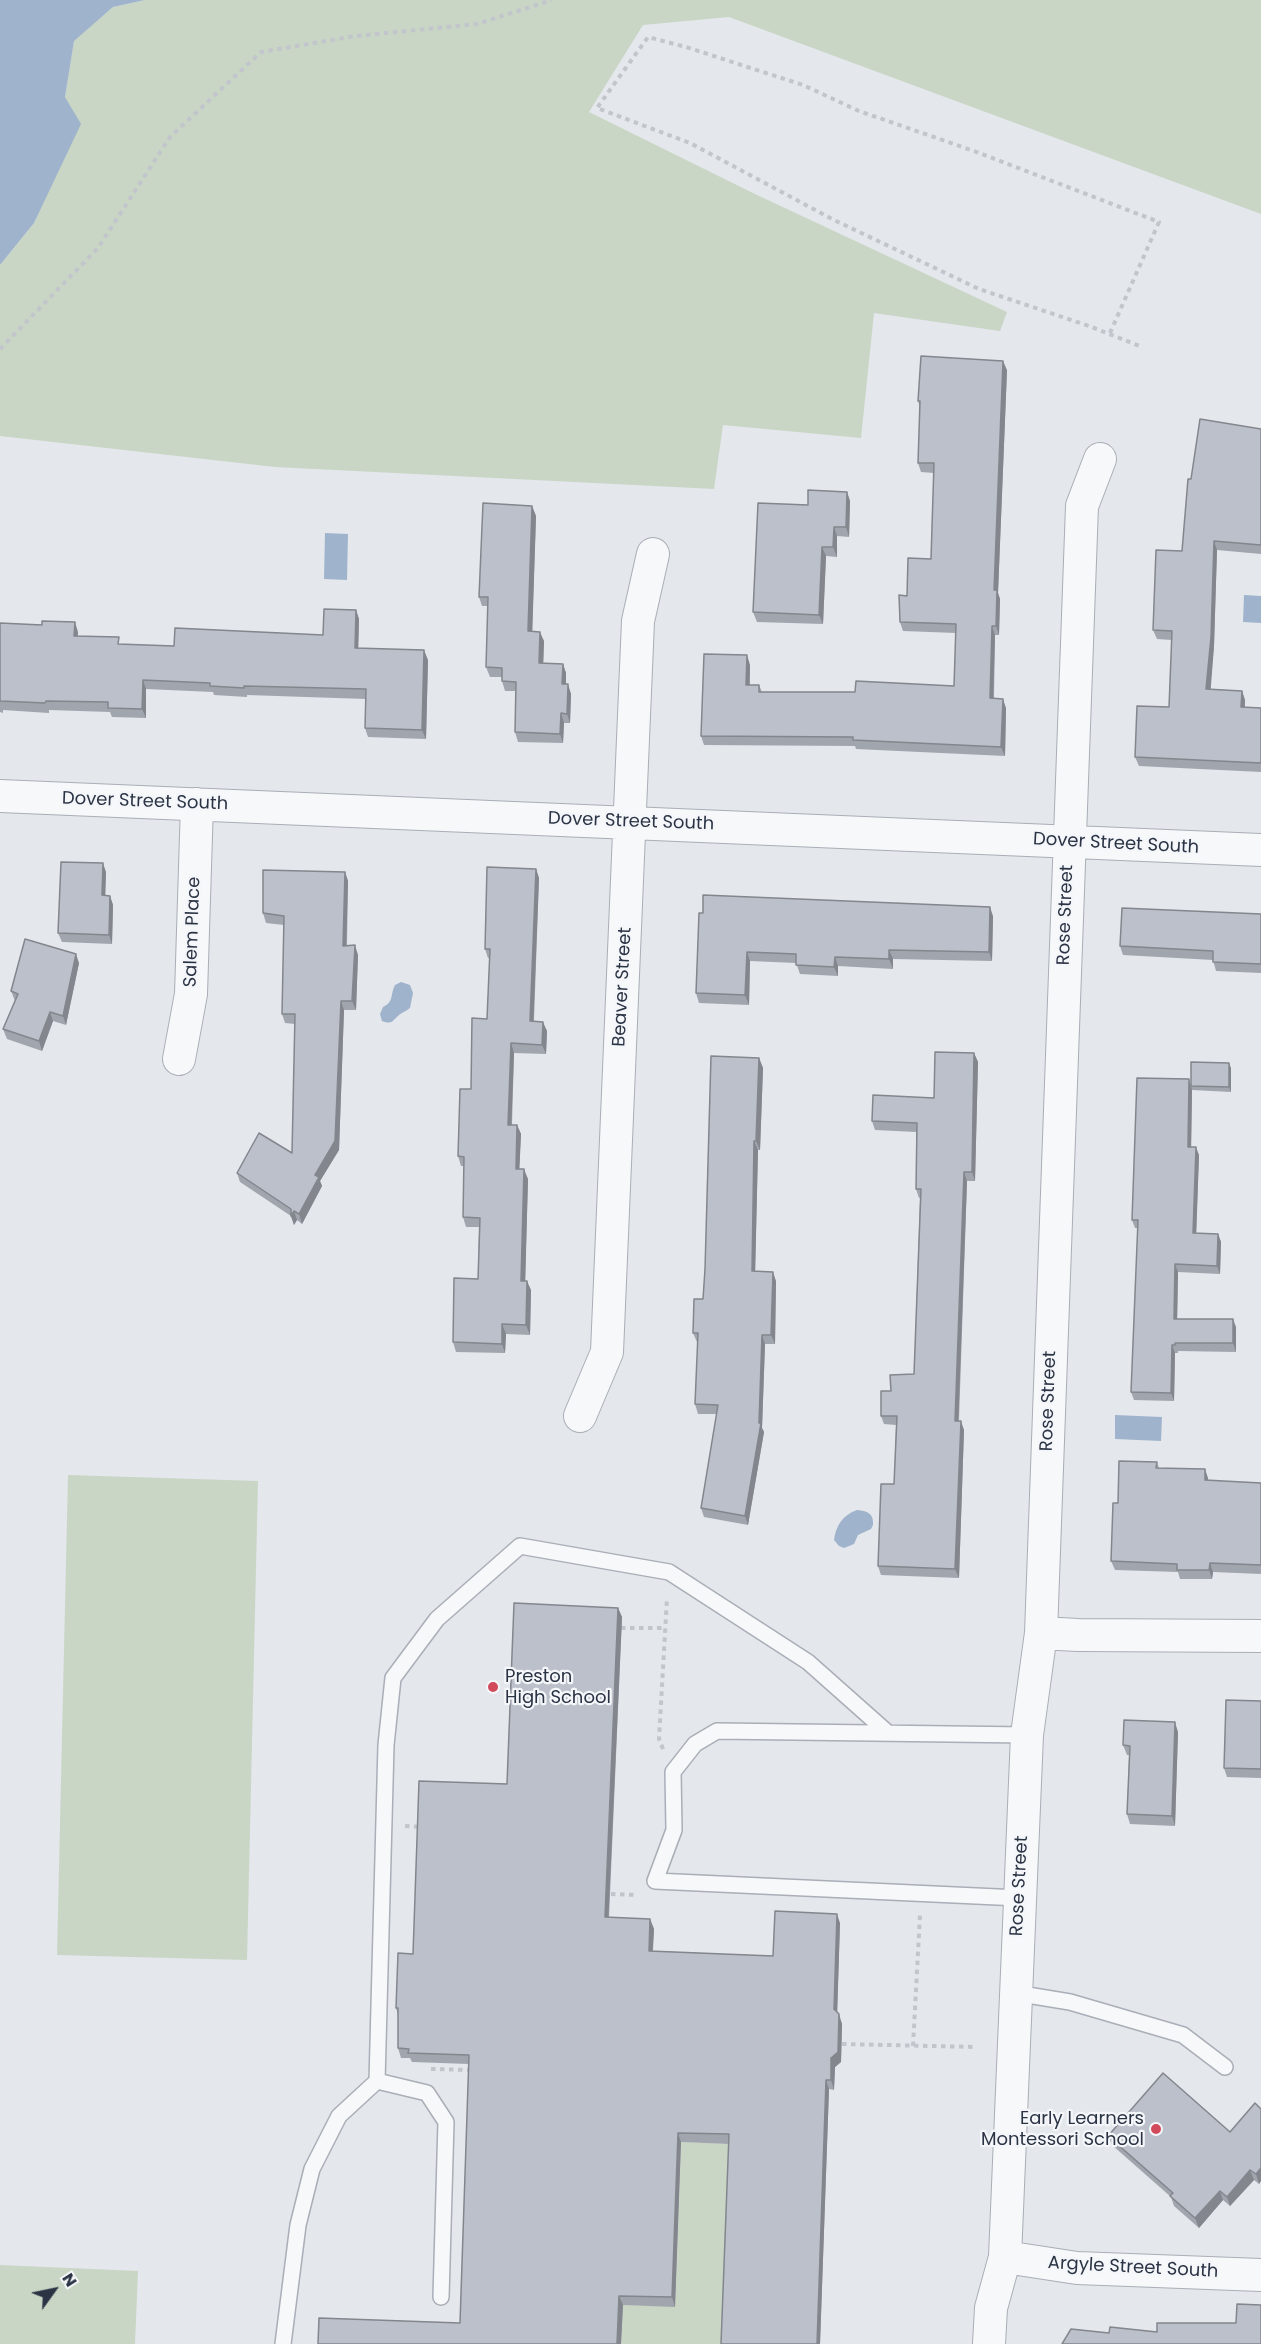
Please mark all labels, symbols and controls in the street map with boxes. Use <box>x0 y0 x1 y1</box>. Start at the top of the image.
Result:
street label: Dover Street South <box>62 788 228 816</box>
street label: Dover Street South <box>548 808 714 836</box>
street label: Dover Street South <box>1032 829 1200 859</box>
street label: Rose Street <box>1053 864 1079 966</box>
street label: Salem Place <box>180 876 206 988</box>
street label: Beaver Street <box>609 927 637 1047</box>
street label: Rose Street <box>1036 1350 1062 1452</box>
place label: Preston High School <box>505 1666 611 1708</box>
marker: Preston High School <box>486 1680 500 1694</box>
street label: Rose Street <box>1007 1835 1033 1937</box>
place label: Early Learners Montessori School <box>981 2108 1144 2150</box>
marker: Early Learners Montessori School <box>1149 2122 1163 2136</box>
street label: Argyle Street South <box>1047 2253 1219 2283</box>
north arrow <box>24 2260 84 2320</box>
text: N <box>57 2269 82 2291</box>

